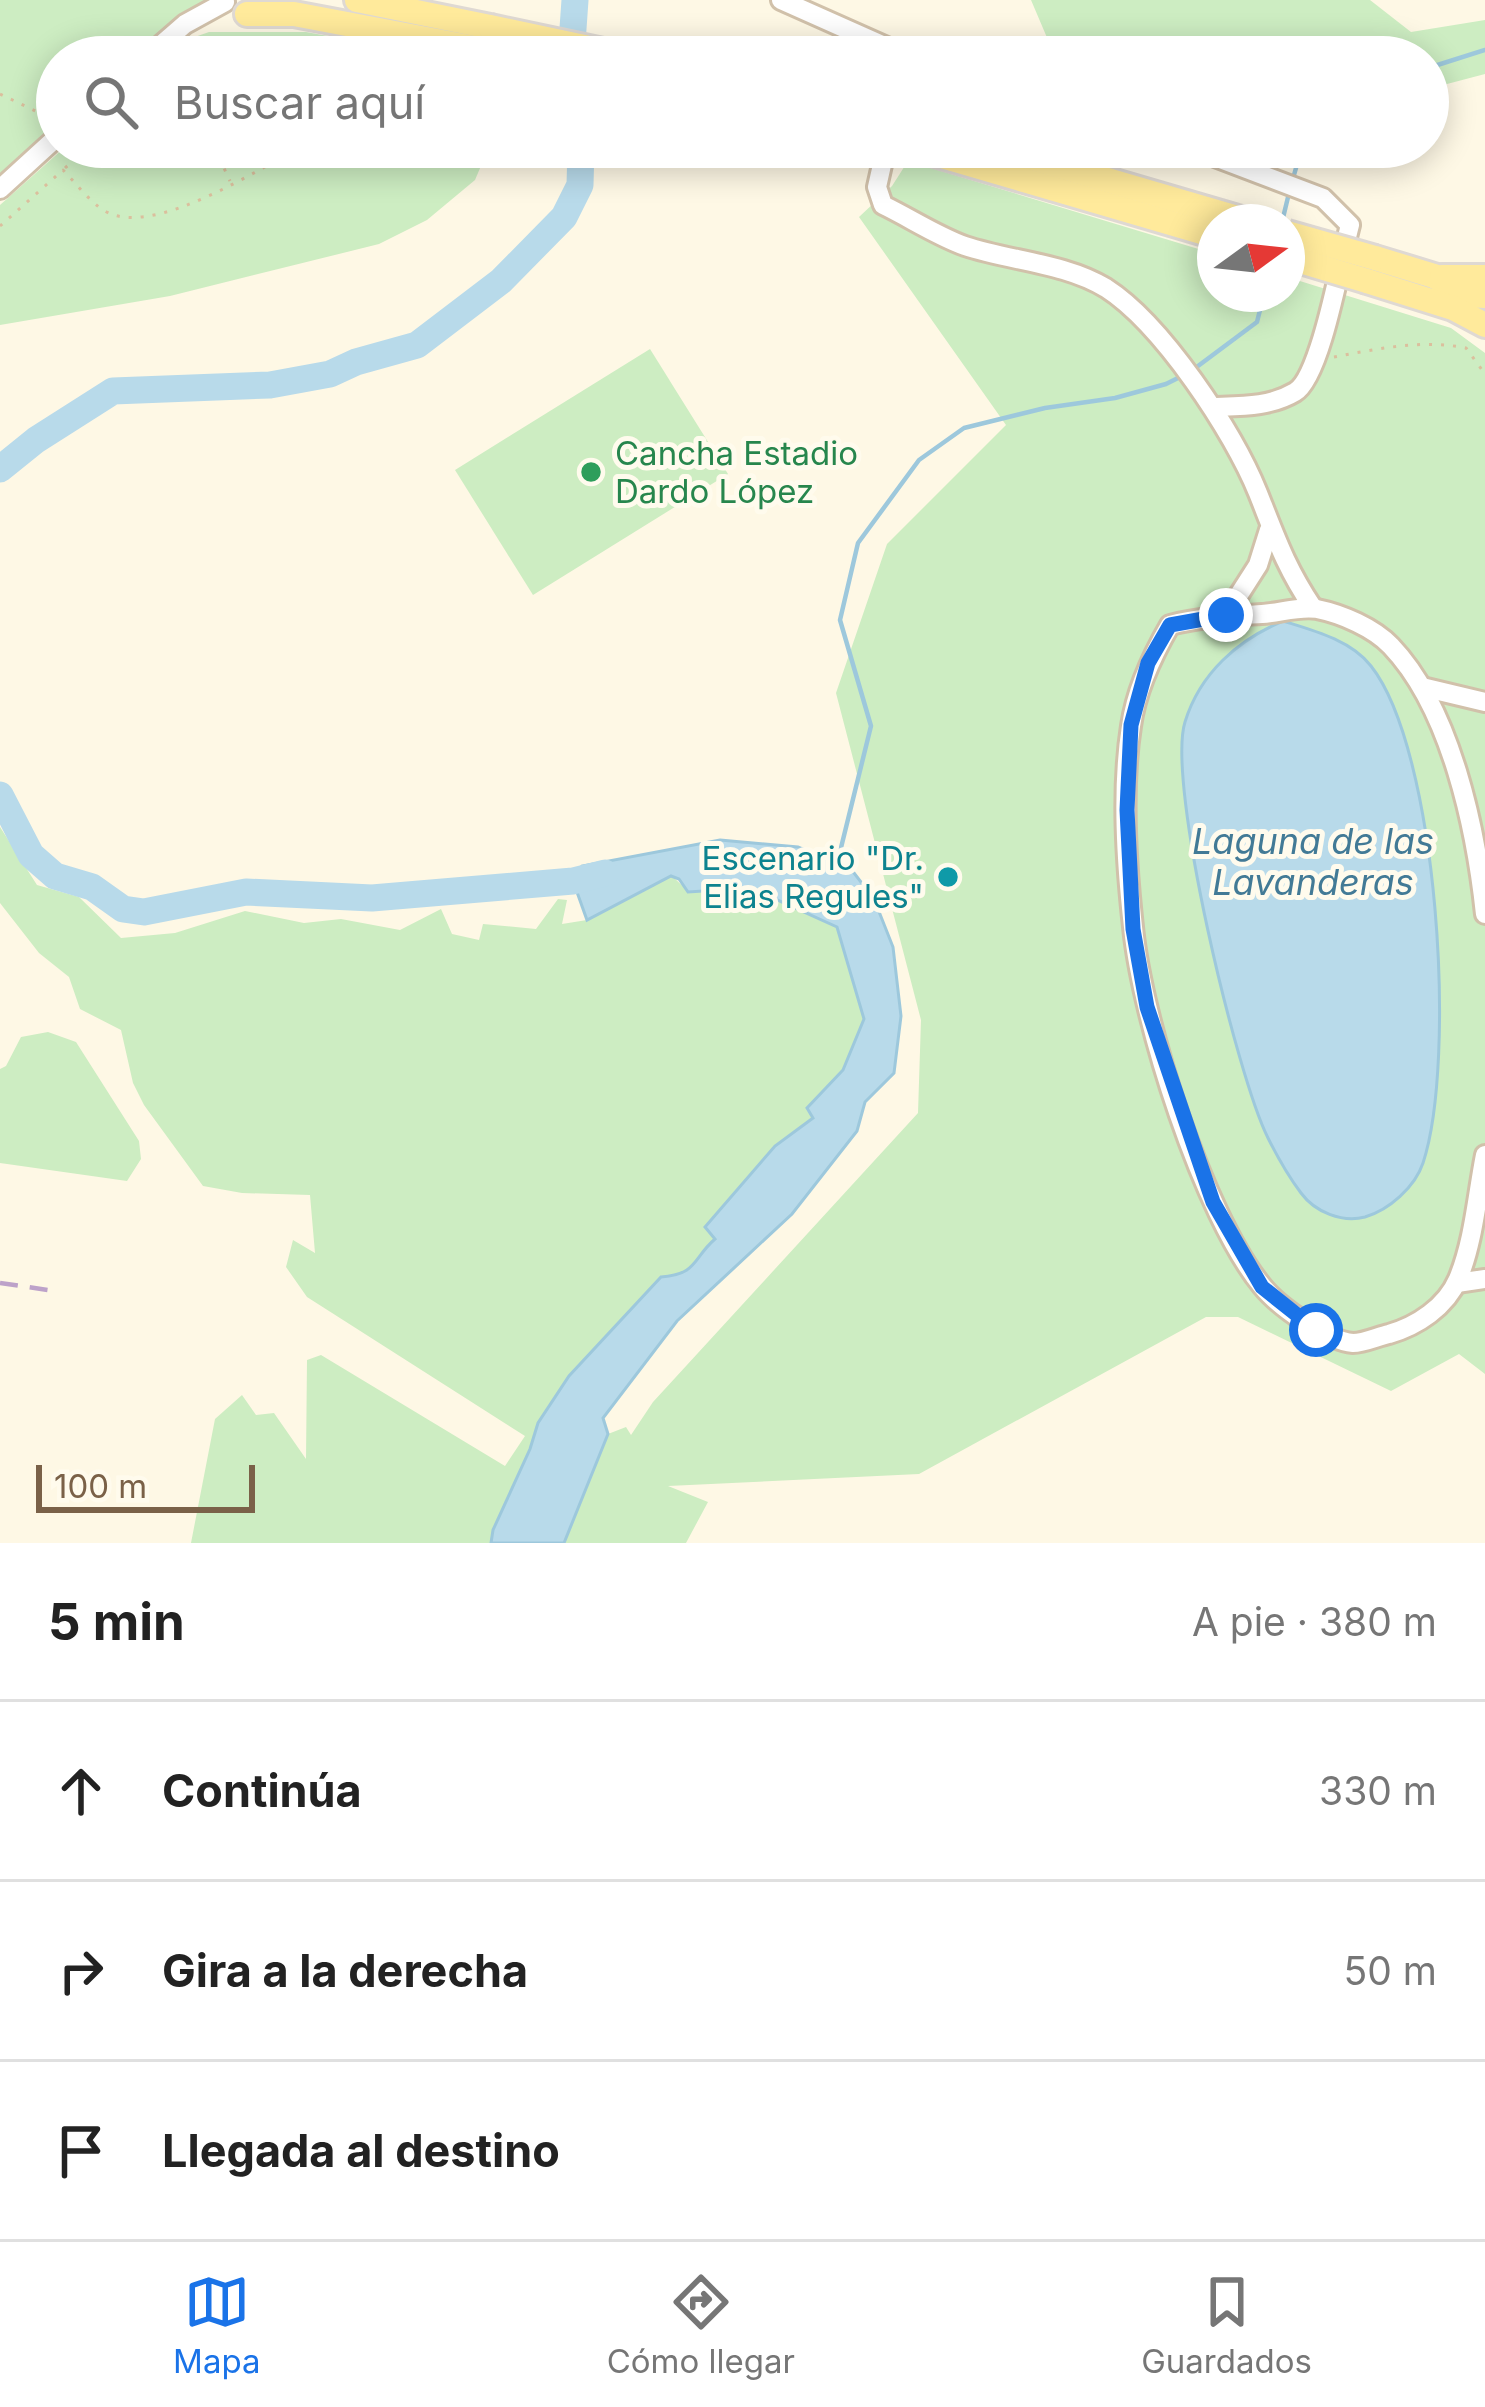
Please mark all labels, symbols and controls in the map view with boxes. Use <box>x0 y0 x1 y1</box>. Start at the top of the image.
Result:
search box <box>36 36 1449 168</box>
icon: search <box>78 69 144 135</box>
text: Buscar aquí <box>174 75 425 130</box>
north arrow <box>1197 204 1305 312</box>
place label: Cancha Estadio Dardo López <box>615 433 858 511</box>
marker: Cancha Estadio Dardo López <box>578 459 604 485</box>
route end <box>1199 588 1253 642</box>
water label: Laguna de las Lavanderas <box>1192 819 1434 904</box>
place label: Escenario "Dr. Elias Regules" <box>702 838 924 916</box>
marker: Escenario "Dr. Elias Regules" <box>935 864 961 890</box>
route start <box>1289 1303 1343 1357</box>
scale bar <box>36 1459 255 1512</box>
text: 100 m <box>54 1466 147 1506</box>
text: 5 min <box>48 1591 185 1652</box>
text: A pie · 380 m <box>1192 1598 1437 1645</box>
icon: ahead <box>48 1758 114 1824</box>
text: Continúa <box>162 1763 362 1818</box>
text: 330 m <box>1319 1767 1437 1814</box>
icon: right <box>48 1938 114 2004</box>
text: Gira a la derecha <box>162 1943 528 1998</box>
text: 50 m <box>1344 1947 1437 1994</box>
icon: arrive <box>48 2118 114 2184</box>
text: Llegada al destino <box>162 2123 560 2178</box>
tab: Mapa <box>173 2269 261 2381</box>
tab: Cómo llegar <box>607 2269 795 2381</box>
tab: Guardados <box>1141 2269 1312 2381</box>

